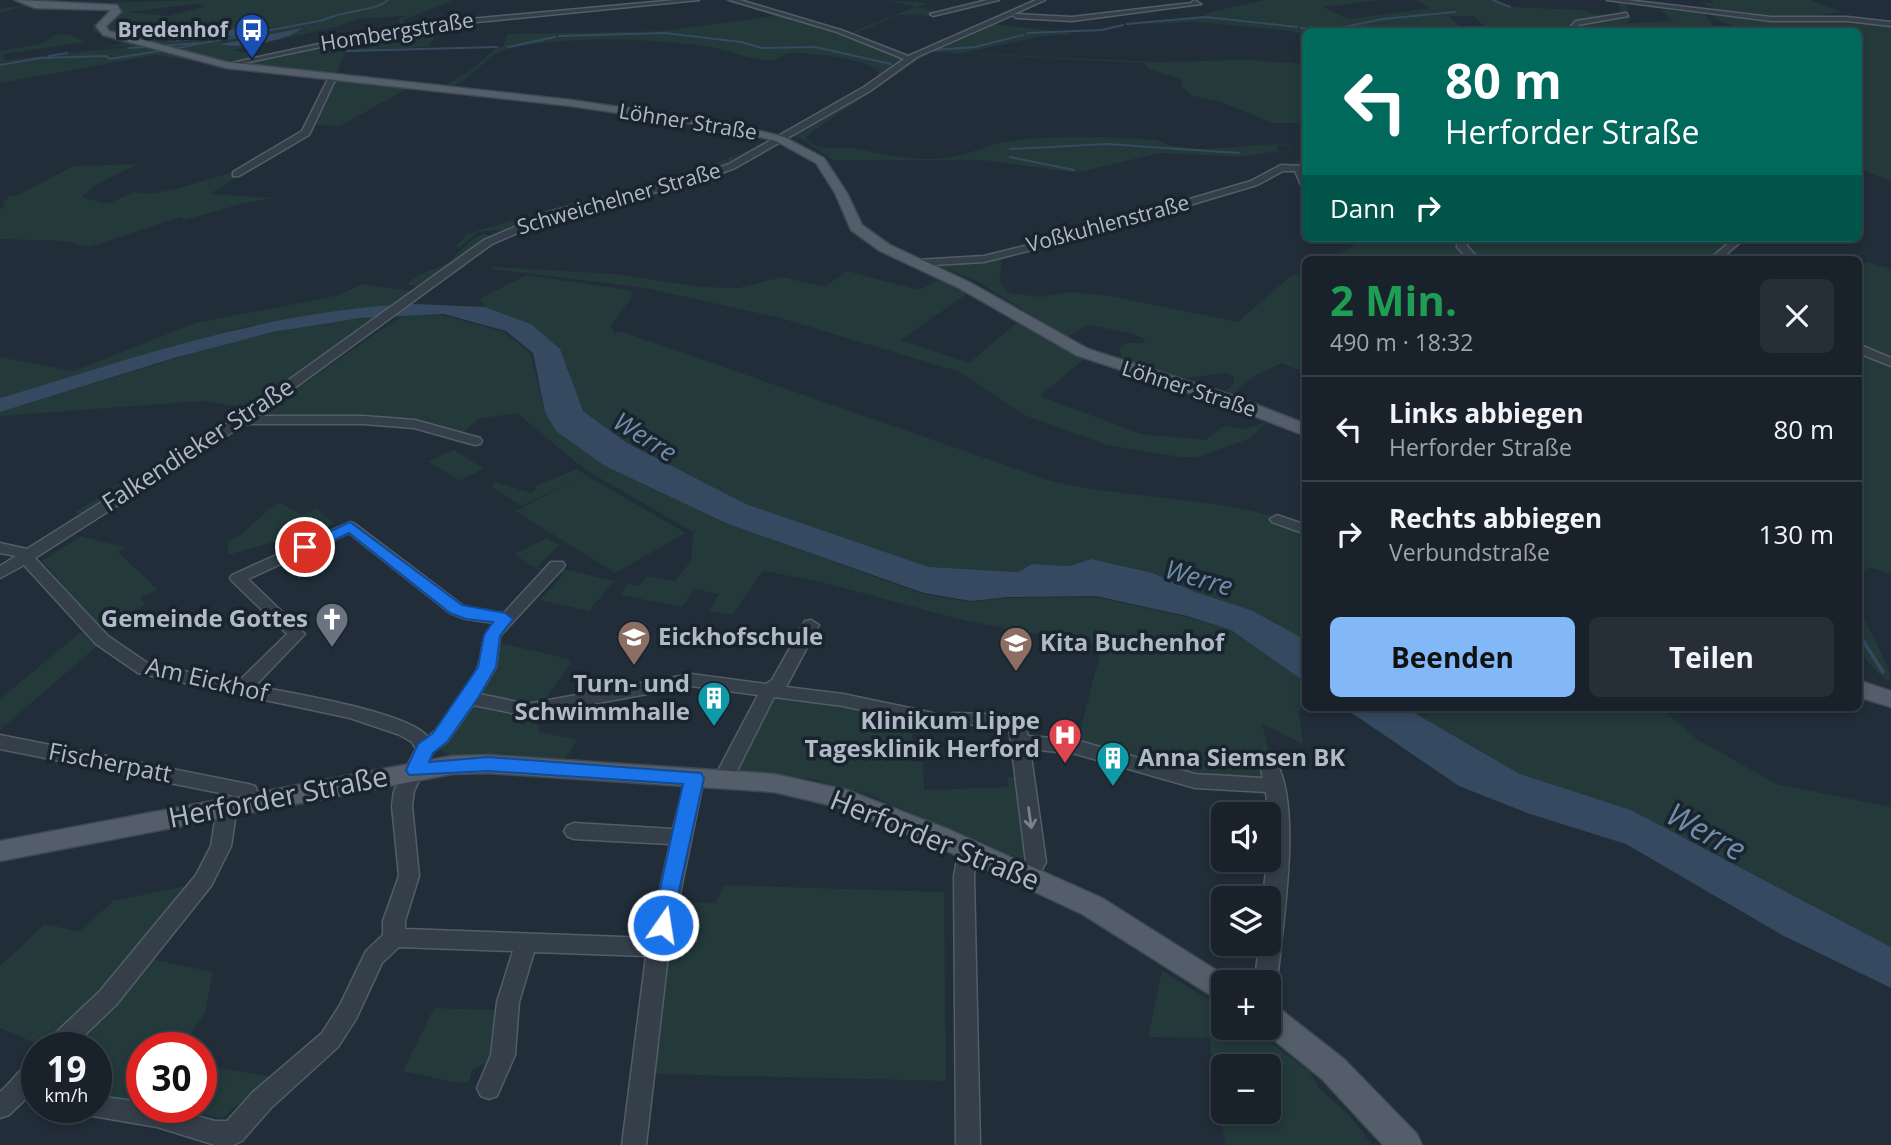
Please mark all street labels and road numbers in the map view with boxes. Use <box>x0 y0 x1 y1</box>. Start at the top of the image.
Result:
street label: Hombergstraße <box>318 5 475 57</box>
street label: Löhner Straße <box>617 96 759 146</box>
street label: Schweichelner Straße <box>514 156 724 241</box>
street label: Voßkuhlenstraße <box>1023 188 1192 258</box>
street label: Löhner Straße <box>1119 353 1260 423</box>
street label: Falkendieker Straße <box>95 369 299 518</box>
street label: Am Eickhof <box>143 648 274 709</box>
street label: Fischerpatt <box>46 733 175 790</box>
street label: Herforder Straße <box>165 756 391 836</box>
street label: Herforder Straße <box>825 780 1046 898</box>

